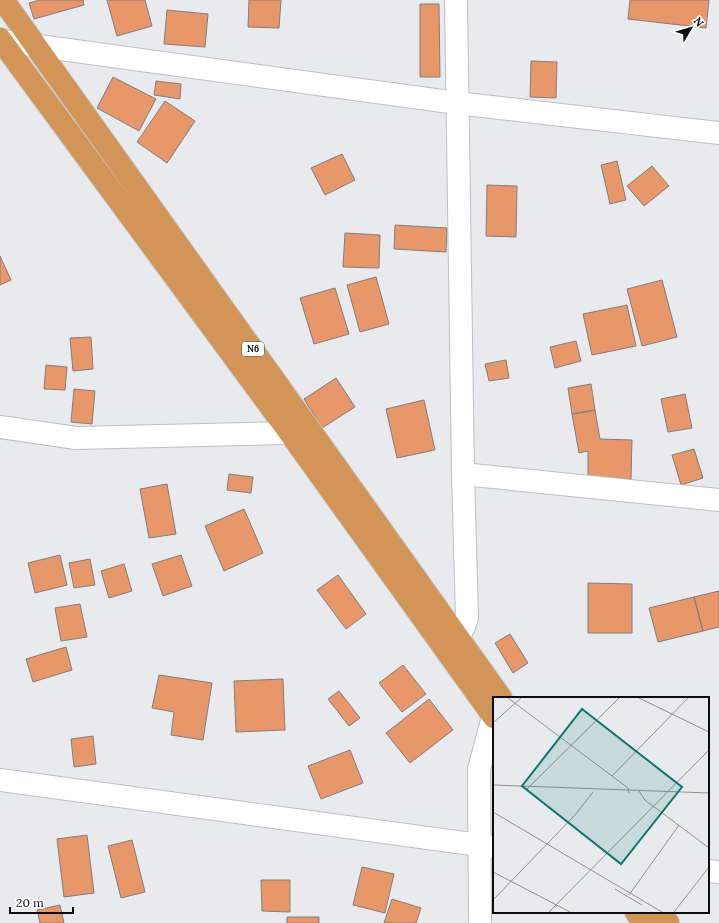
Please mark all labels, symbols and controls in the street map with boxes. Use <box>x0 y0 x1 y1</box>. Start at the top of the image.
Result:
north arrow <box>671 8 711 48</box>
text: N <box>691 14 707 30</box>
road number: N6 <box>242 342 264 356</box>
inset map <box>493 697 709 913</box>
scale bar <box>10 889 73 915</box>
text: 20 m <box>16 895 44 910</box>

